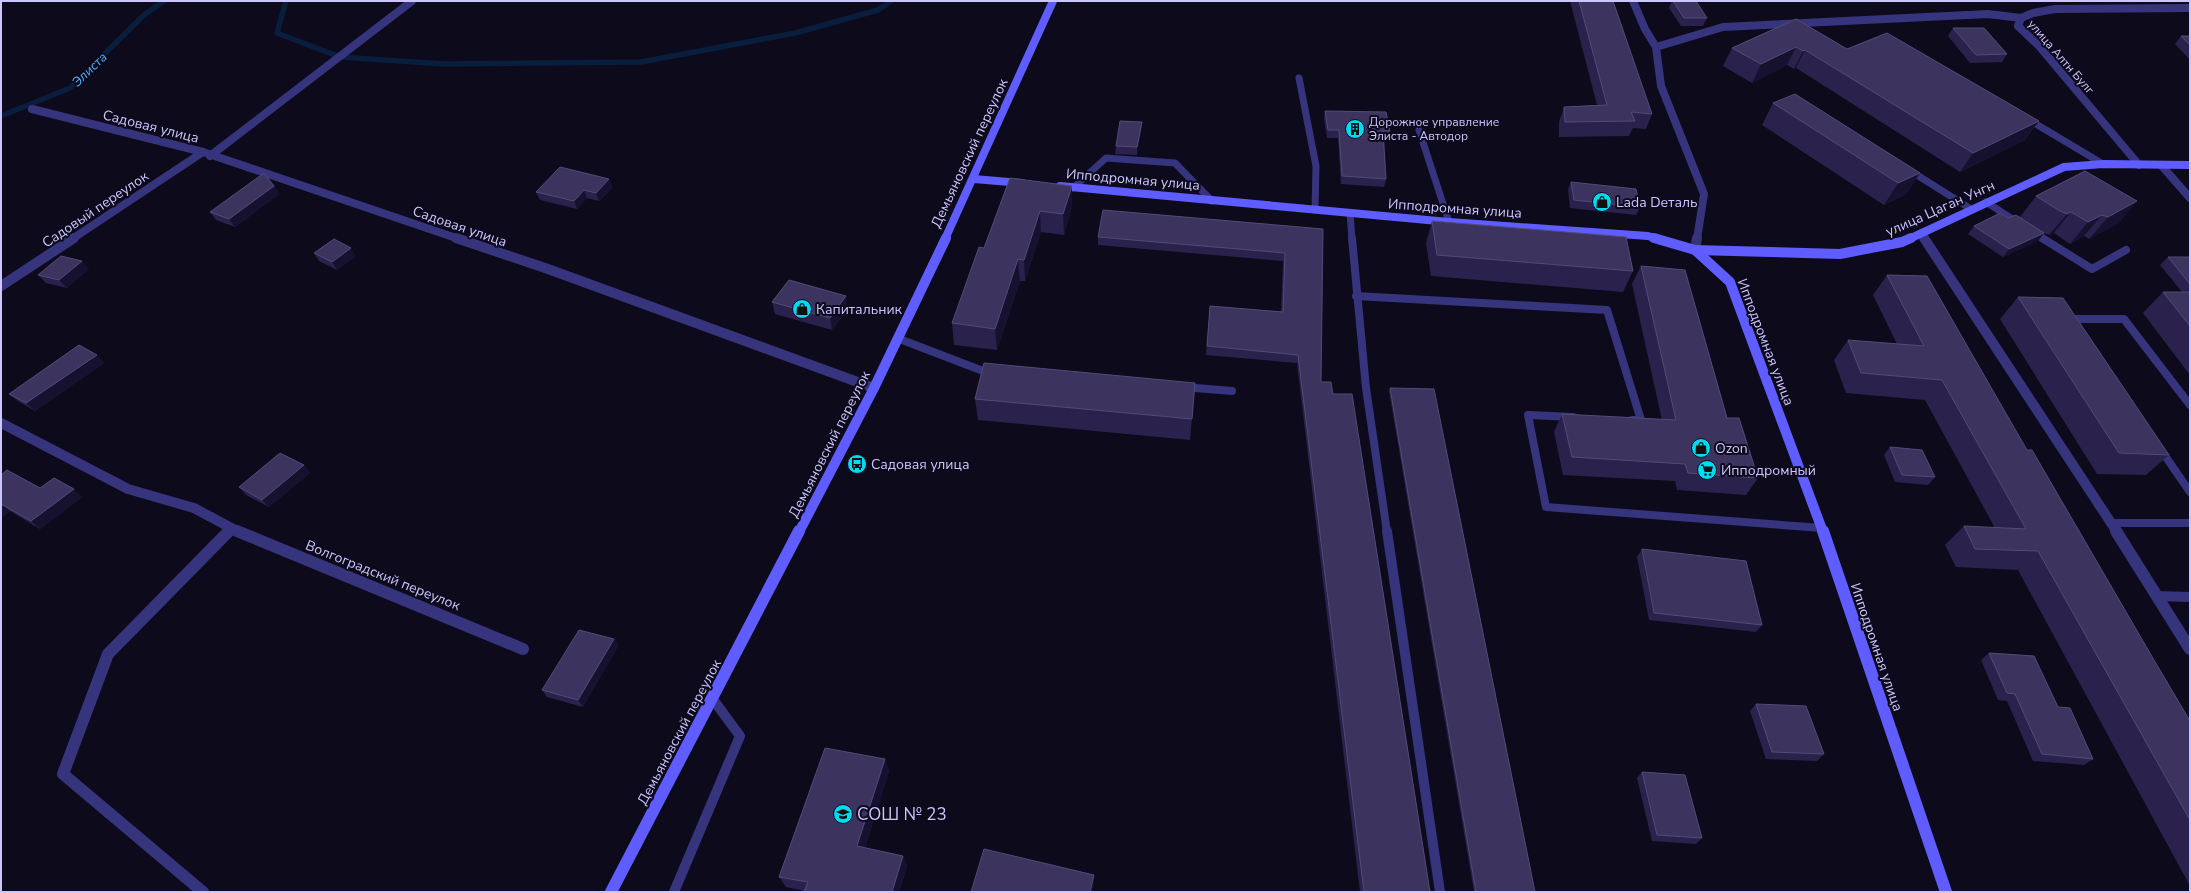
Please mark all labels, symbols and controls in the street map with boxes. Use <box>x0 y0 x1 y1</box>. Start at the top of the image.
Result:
street label: улица Алтн Булг <box>2024 16 2098 98</box>
water label: Элиста <box>68 48 111 91</box>
street label: Демьяновский переулок <box>927 75 1013 231</box>
street label: Садовая улица <box>101 105 201 148</box>
place label: Дорожное управление Элиста - Автодор <box>1369 114 1499 144</box>
building icon: Дорожное управление Элиста - Автодор <box>1344 118 1366 140</box>
street label: Ипподромная улица <box>1065 164 1201 195</box>
street label: Садовый переулок <box>38 166 153 252</box>
street label: улица Цаган Унгн <box>1883 176 1998 241</box>
shop icon: Lada Dеталь <box>1591 191 1613 213</box>
place label: Lada Dеталь <box>1616 193 1698 212</box>
street label: Ипподромная улица <box>1387 194 1523 223</box>
street label: Садовая улица <box>410 201 509 251</box>
street label: Ипподромная улица <box>1733 276 1798 408</box>
shop icon: Капитальник <box>791 298 813 320</box>
place label: Капитальник <box>816 300 903 319</box>
street label: Демьяновский переулок <box>784 367 875 521</box>
shop icon: Ozon <box>1690 437 1712 459</box>
place label: Ozon <box>1715 439 1748 458</box>
bus stop icon: Садовая улица <box>846 453 868 475</box>
place label: Садовая улица <box>871 455 969 474</box>
supermarket icon: Ипподромный <box>1696 459 1718 481</box>
place label: Ипподромный <box>1721 461 1816 480</box>
street label: Волгоградский переулок <box>303 536 464 615</box>
street label: Ипподромная улица <box>1846 581 1907 714</box>
street label: Демьяновский переулок <box>633 655 726 808</box>
school or university icon: СОШ № 23 <box>832 803 854 825</box>
place label: СОШ № 23 <box>857 803 947 826</box>

